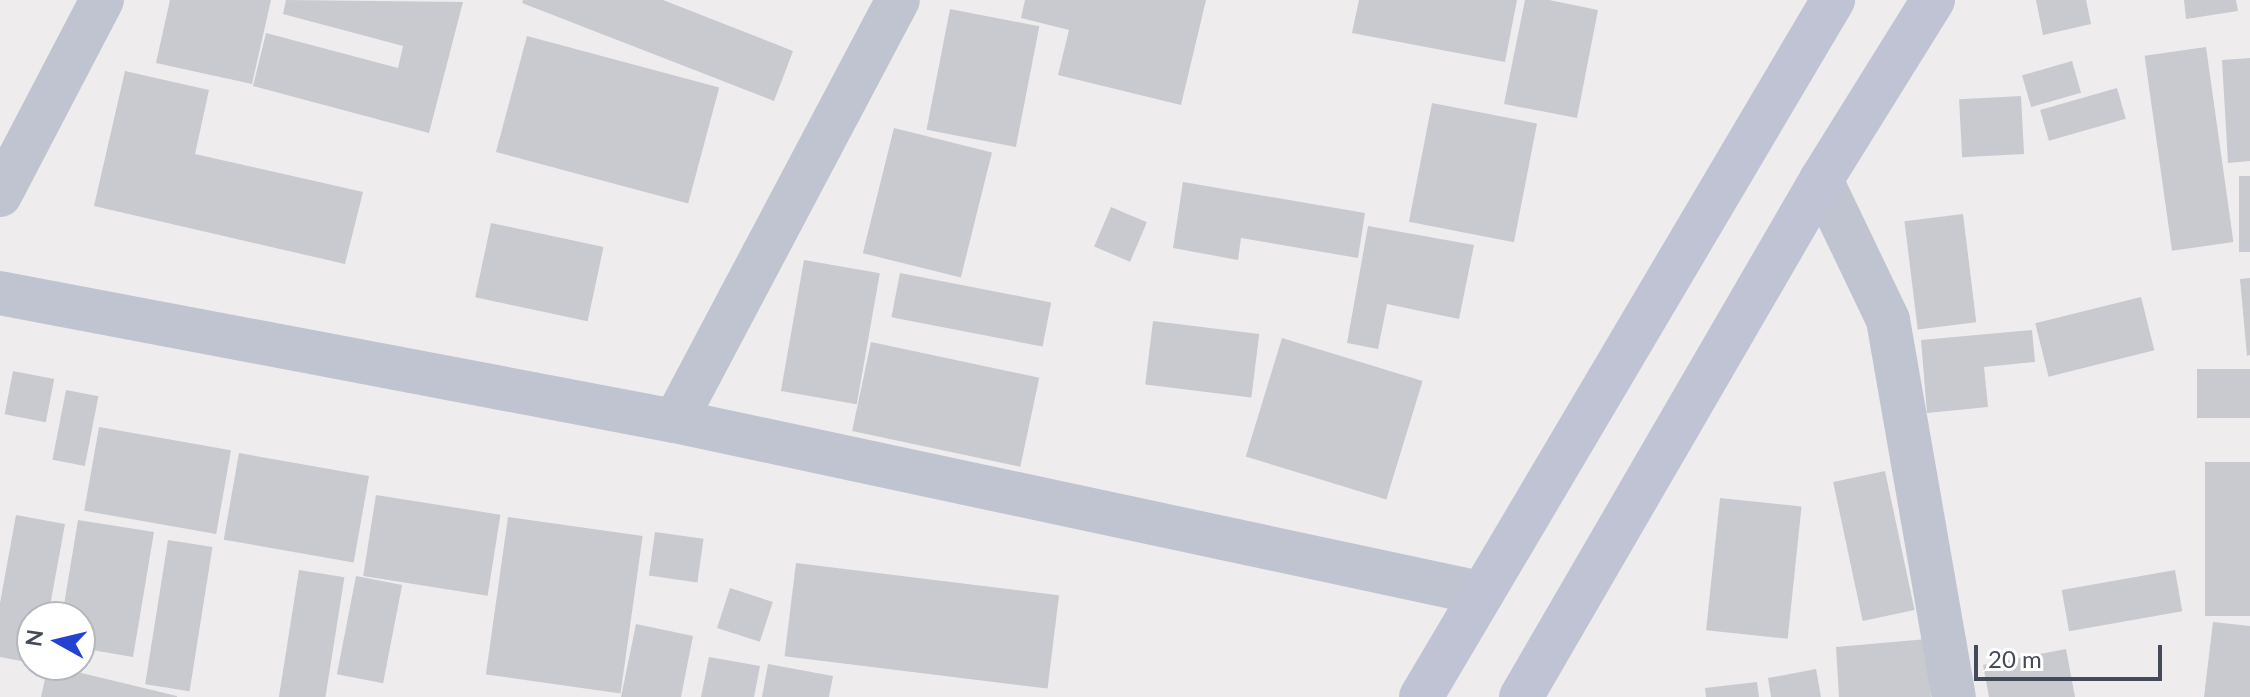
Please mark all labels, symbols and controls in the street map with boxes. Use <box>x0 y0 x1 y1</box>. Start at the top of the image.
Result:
north arrow <box>16 601 96 681</box>
text: N <box>19 628 48 648</box>
scale bar <box>1978 629 2166 679</box>
text: 20 m <box>1988 644 2042 673</box>

